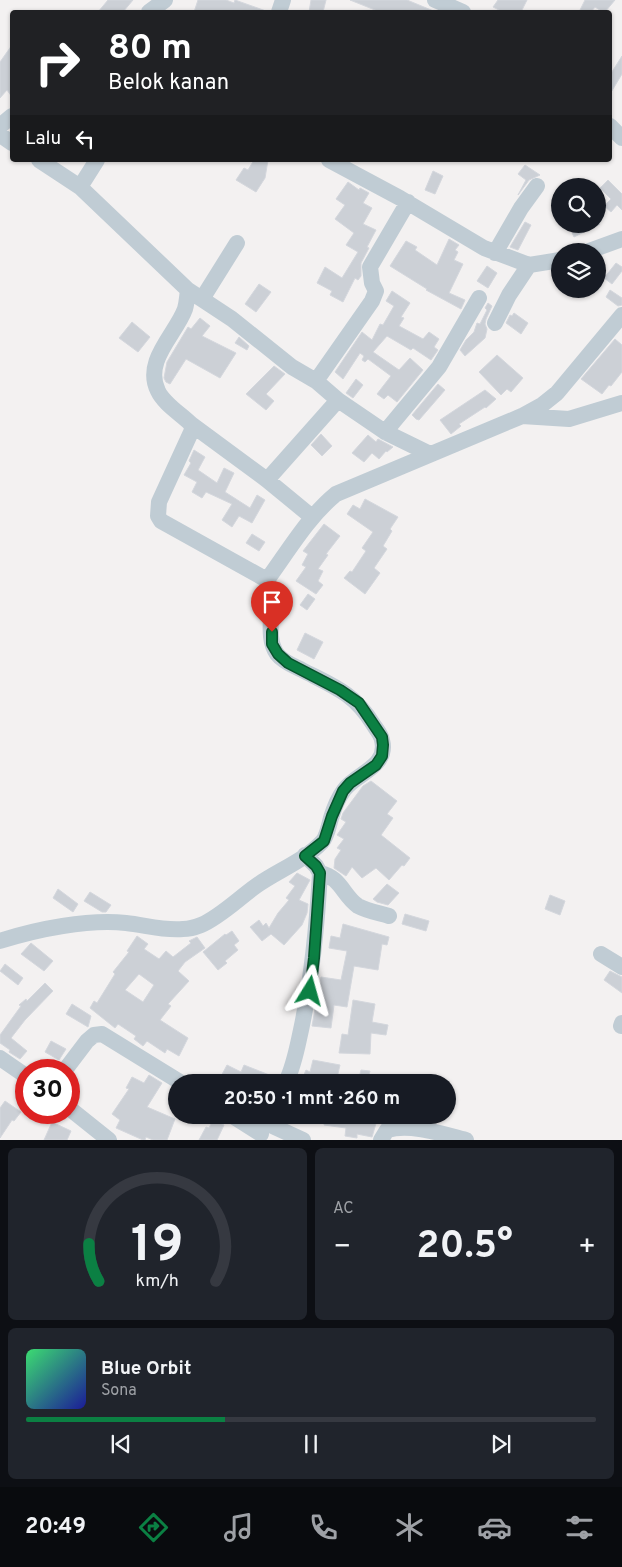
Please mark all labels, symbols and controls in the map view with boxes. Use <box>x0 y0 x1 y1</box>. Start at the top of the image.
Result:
text: 80 m <box>108 27 192 71</box>
icon: right <box>25 30 90 95</box>
text: Belok kanan <box>108 70 229 97</box>
icon: left <box>71 125 99 153</box>
text: Lalu <box>25 127 61 151</box>
map controls <box>551 178 606 298</box>
button: search <box>551 178 606 233</box>
button: layers <box>551 243 606 298</box>
pin <box>251 581 293 632</box>
icon: arrive <box>258 588 286 616</box>
position arrow <box>283 964 335 1016</box>
speed limit sign: 30 <box>15 1059 80 1124</box>
text: 20:50 · 1 mnt · 260 m <box>224 1087 400 1111</box>
text: AC <box>333 1199 354 1219</box>
text: 19 <box>131 1214 184 1280</box>
text: 20.5° <box>416 1223 513 1272</box>
text: − <box>333 1230 351 1266</box>
text: + <box>578 1230 596 1266</box>
text: km/h <box>136 1270 179 1293</box>
text: Blue Orbit <box>101 1357 191 1381</box>
text: Sona <box>101 1381 137 1401</box>
icon: previous <box>107 1430 135 1458</box>
icon: pause <box>297 1430 325 1458</box>
icon: next <box>487 1430 515 1458</box>
icon: directions <box>136 1510 171 1545</box>
icon: music <box>221 1510 256 1545</box>
icon: phone <box>306 1510 341 1545</box>
icon: climate <box>392 1510 427 1545</box>
icon: car <box>477 1510 512 1545</box>
icon: filters <box>562 1510 597 1545</box>
text: 20:49 <box>25 1514 86 1541</box>

